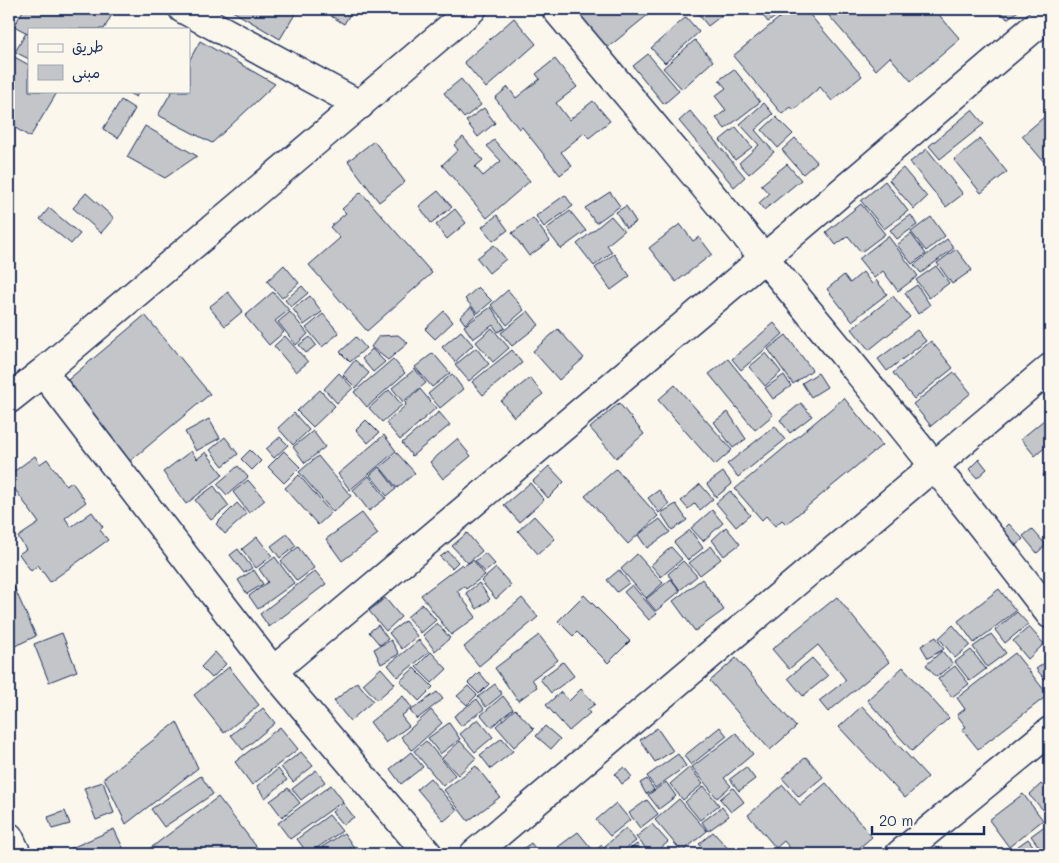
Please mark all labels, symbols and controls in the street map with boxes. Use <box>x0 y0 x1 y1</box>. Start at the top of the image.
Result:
legend <box>28 28 190 92</box>
text: طريق <box>72 36 104 56</box>
text: مبنى <box>72 62 100 83</box>
scale bar <box>872 803 984 835</box>
text: 20 m <box>879 810 913 830</box>

